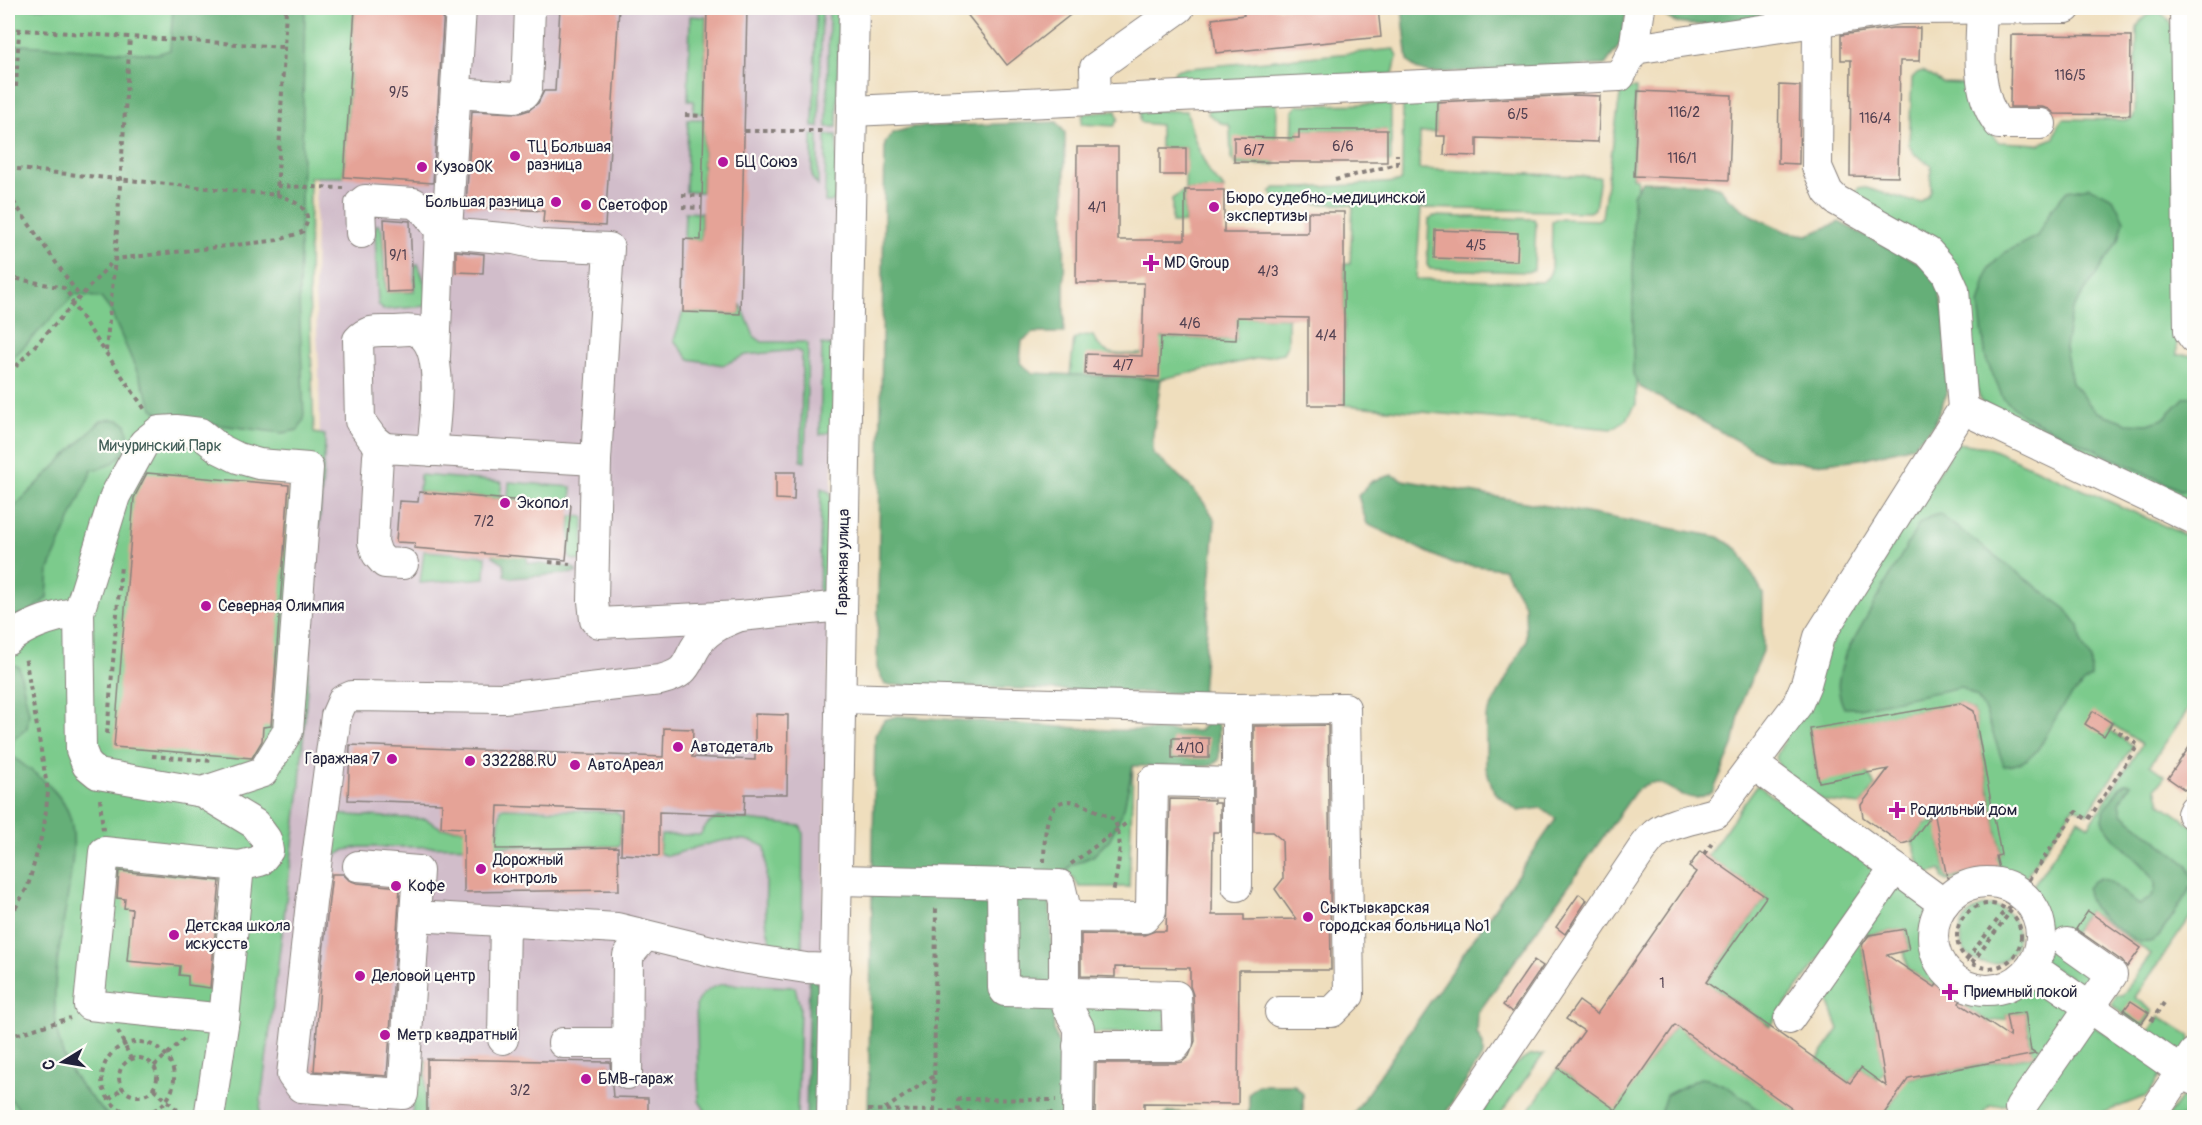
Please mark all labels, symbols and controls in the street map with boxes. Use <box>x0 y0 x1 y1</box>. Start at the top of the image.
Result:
house number: 116/5 <box>2054 67 2086 84</box>
house number: 9/5 <box>389 84 409 101</box>
house number: 116/2 <box>1668 104 1700 121</box>
house number: 6/5 <box>1508 106 1528 123</box>
house number: 116/4 <box>1859 110 1891 127</box>
place label: ТЦ Большая разница <box>527 137 611 175</box>
house number: 6/6 <box>1332 138 1354 155</box>
house number: 6/7 <box>1244 142 1265 159</box>
marker: ТЦ Большая разница <box>508 149 522 163</box>
house number: 116/1 <box>1667 150 1697 167</box>
place label: БЦ Союз <box>735 152 798 172</box>
marker: БЦ Союз <box>716 155 730 169</box>
place label: КузовОК <box>434 157 494 177</box>
marker: КузовОК <box>415 160 429 174</box>
place label: Бюро судебно-медицинской экспертизы <box>1226 188 1426 226</box>
place label: Большая разница <box>425 192 544 212</box>
marker: Большая разница <box>549 195 563 209</box>
place label: Светофор <box>598 195 668 215</box>
marker: Светофор <box>579 198 593 212</box>
house number: 4/1 <box>1088 199 1106 216</box>
marker: Бюро судебно-медицинской экспертизы <box>1207 200 1221 214</box>
house number: 4/5 <box>1466 237 1486 254</box>
house number: 9/1 <box>389 247 407 264</box>
place label: MD Group <box>1164 253 1229 273</box>
marker: MD Group <box>1142 254 1160 272</box>
house number: 4/3 <box>1258 263 1279 280</box>
house number: 4/6 <box>1179 315 1201 332</box>
house number: 4/4 <box>1315 327 1337 344</box>
house number: 4/7 <box>1113 357 1134 374</box>
park label: Мичуринский Парк <box>98 436 222 456</box>
place label: Экопол <box>517 493 569 513</box>
marker: Экопол <box>498 496 512 510</box>
street label: Гаражная улица <box>832 509 854 615</box>
house number: 7/2 <box>474 513 494 530</box>
place label: Северная Олимпия <box>218 596 345 616</box>
marker: Северная Олимпия <box>199 599 213 613</box>
place label: Автодеталь <box>690 737 774 757</box>
marker: Автодеталь <box>671 740 685 754</box>
house number: 4/10 <box>1176 740 1204 757</box>
place label: Гаражная 7 <box>305 749 381 769</box>
place label: 332288.RU <box>482 751 557 771</box>
marker: Гаражная 7 <box>385 752 399 766</box>
marker: 332288.RU <box>463 754 477 768</box>
place label: АвтоАреал <box>587 755 664 775</box>
marker: АвтоАреал <box>568 758 582 772</box>
place label: Родильный дом <box>1910 800 2017 820</box>
marker: Родильный дом <box>1888 801 1906 819</box>
place label: Дорожный контроль <box>492 850 564 888</box>
marker: Дорожный контроль <box>474 862 488 876</box>
place label: Кофе <box>408 876 445 896</box>
marker: Кофе <box>389 879 403 893</box>
place label: Сыктывкарская городская больница №1 <box>1320 898 1490 936</box>
marker: Сыктывкарская городская больница №1 <box>1301 910 1315 924</box>
place label: Детская школа искусств <box>185 916 290 954</box>
marker: Детская школа искусств <box>167 928 181 942</box>
place label: Деловой центр <box>371 966 476 986</box>
marker: Деловой центр <box>353 969 367 983</box>
house number: 1 <box>1659 975 1665 992</box>
place label: Приемный покой <box>1964 982 2077 1002</box>
marker: Приемный покой <box>1941 983 1959 1001</box>
place label: Метр квадратный <box>397 1025 518 1045</box>
marker: Метр квадратный <box>378 1028 392 1042</box>
north arrow <box>33 1032 93 1092</box>
text: С <box>38 1058 60 1071</box>
place label: БМВ-гараж <box>598 1069 674 1089</box>
marker: БМВ-гараж <box>579 1072 593 1086</box>
house number: 3/2 <box>510 1082 531 1099</box>

